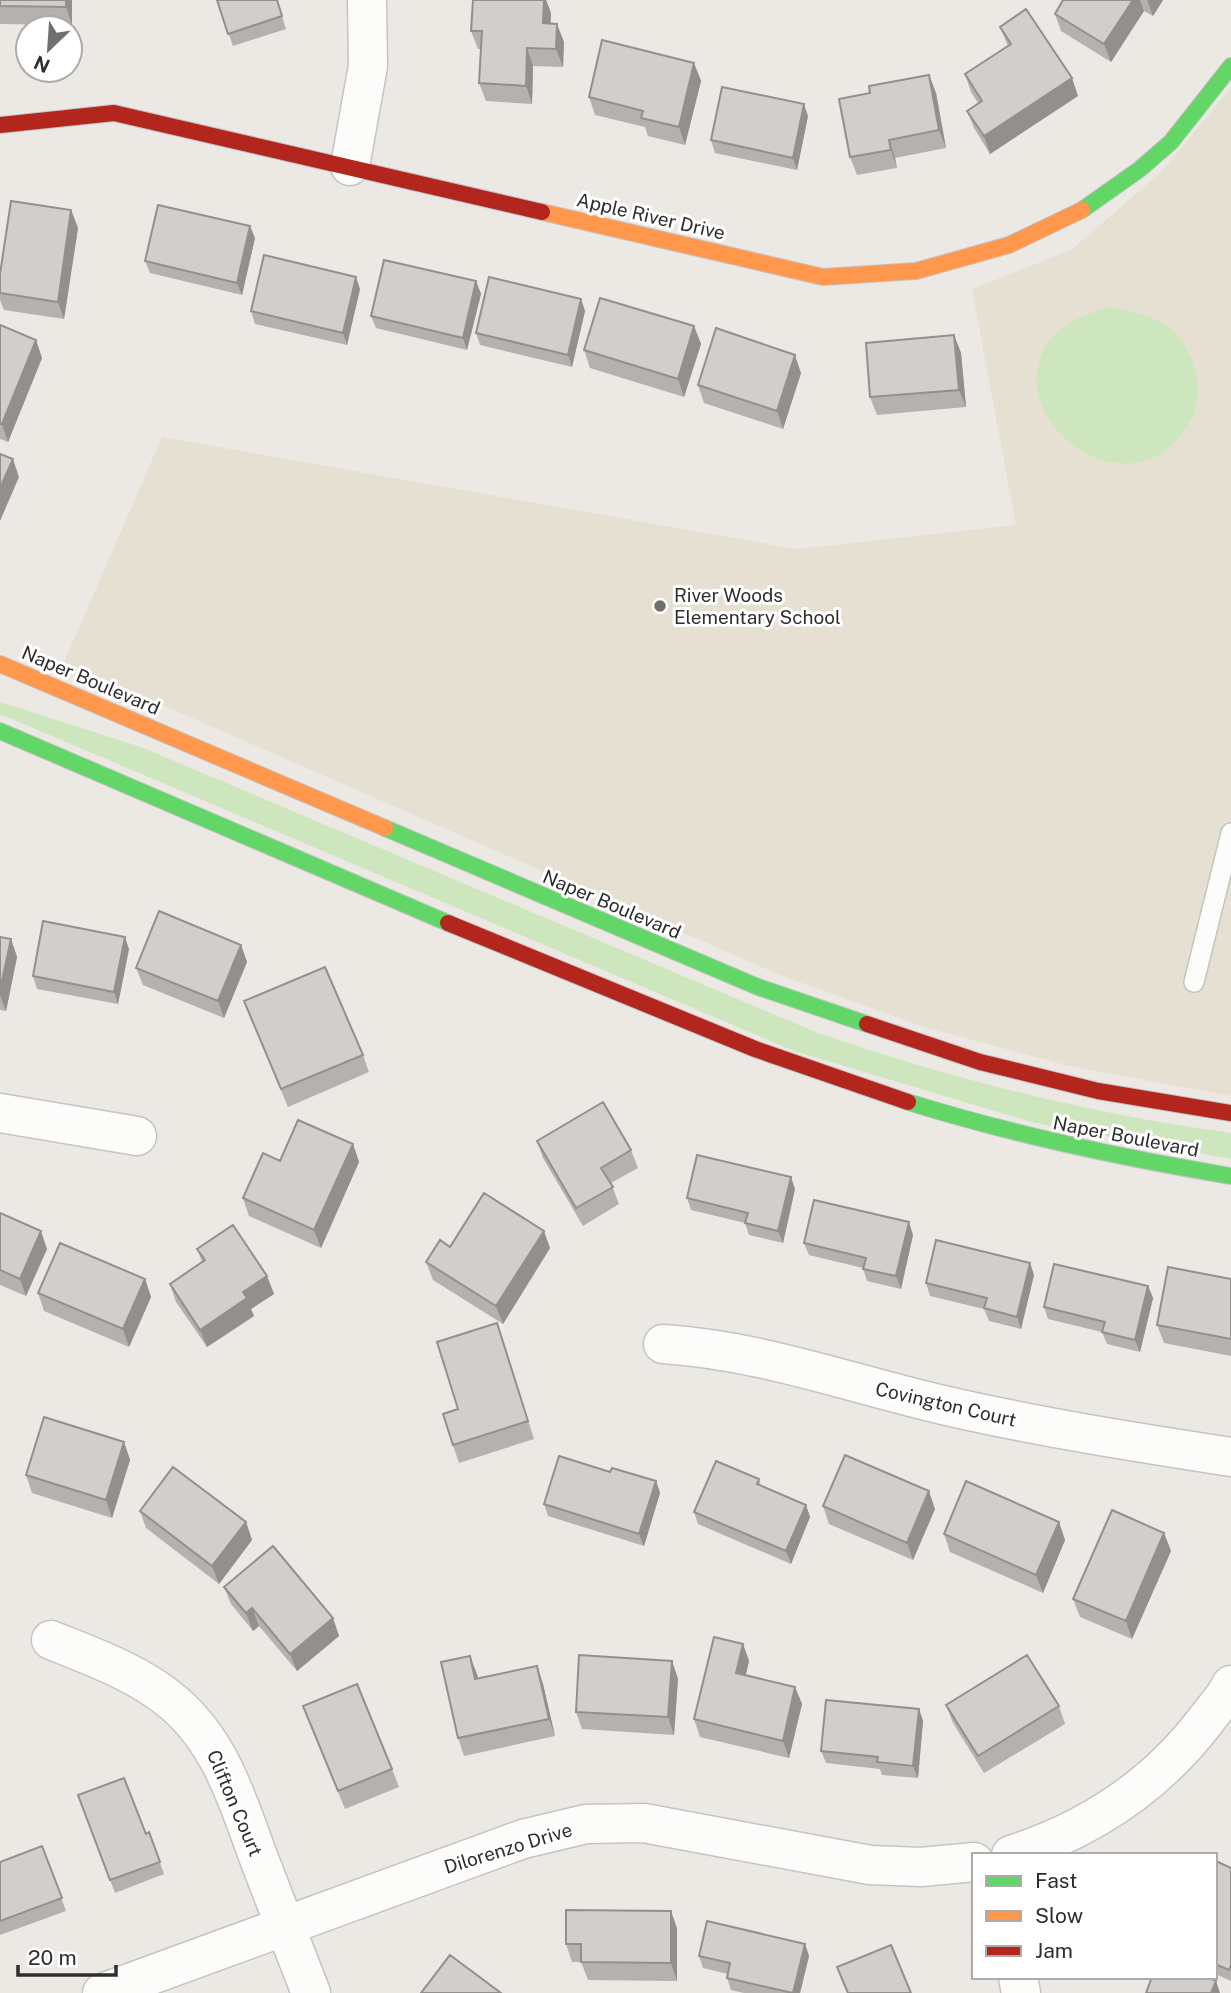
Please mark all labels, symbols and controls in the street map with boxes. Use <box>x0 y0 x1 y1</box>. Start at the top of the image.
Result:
north arrow <box>14 14 84 84</box>
text: N <box>30 51 53 78</box>
street label: Apple River Drive <box>575 188 727 244</box>
place label: River Woods Elementary School <box>674 584 841 628</box>
marker: River Woods Elementary School <box>652 598 668 614</box>
street label: Naper Boulevard <box>19 641 163 719</box>
street label: Naper Boulevard <box>540 865 684 943</box>
street label: Naper Boulevard <box>1051 1111 1201 1161</box>
street label: Covington Court <box>873 1377 1019 1431</box>
street label: Clifton Court <box>203 1747 267 1859</box>
street label: Dilorenzo Drive <box>441 1818 575 1878</box>
legend <box>972 1853 1217 1979</box>
text: Fast <box>1035 1868 1077 1893</box>
text: Slow <box>1035 1903 1083 1928</box>
scale bar <box>18 1934 116 1978</box>
text: Jam <box>1035 1938 1073 1963</box>
text: 20 m <box>28 1945 77 1970</box>

